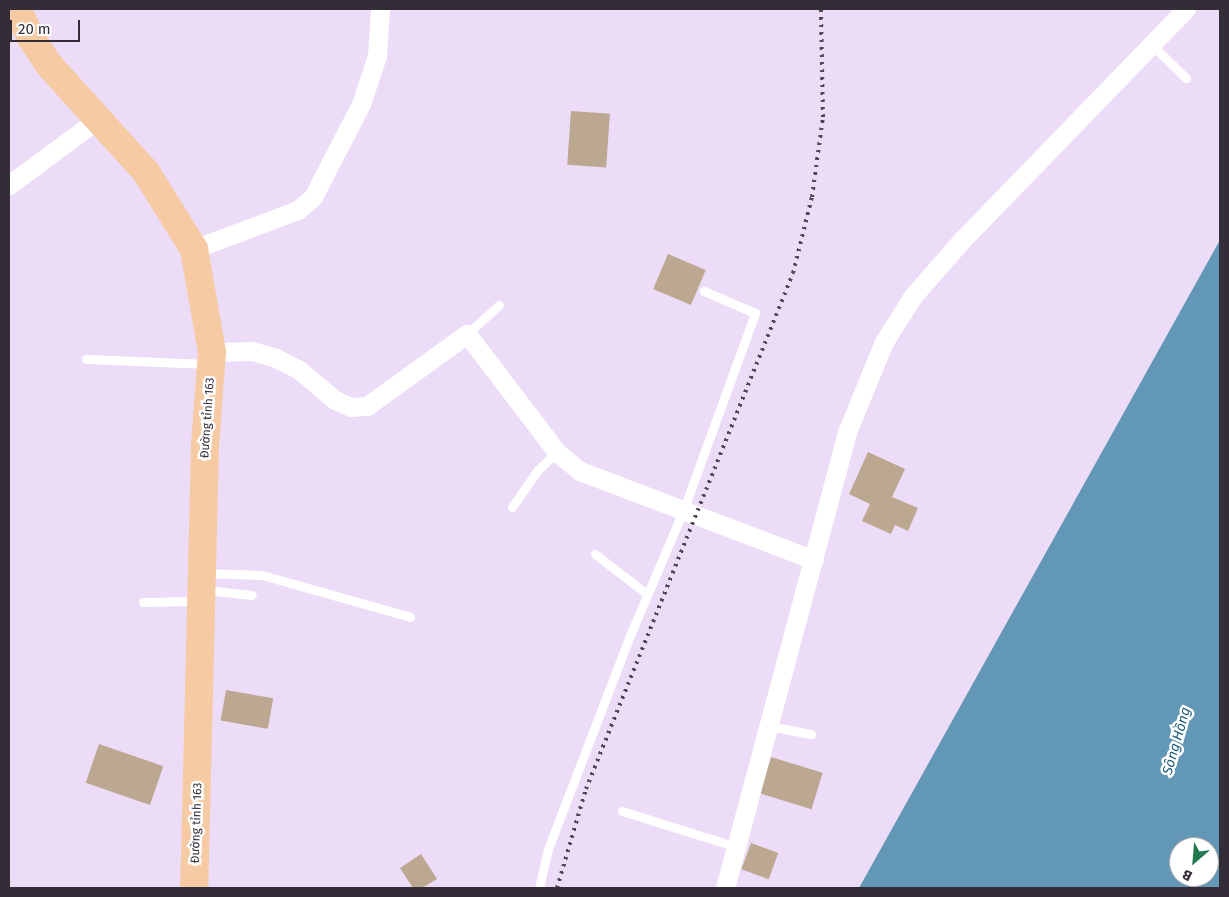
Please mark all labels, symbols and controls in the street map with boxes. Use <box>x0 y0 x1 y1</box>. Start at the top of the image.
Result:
scale bar <box>12 10 82 42</box>
text: 20 m <box>18 20 51 38</box>
street label: Đường tỉnh 163 <box>198 377 218 459</box>
water label: Sông Hồng <box>1159 705 1195 777</box>
street label: Đường tỉnh 163 <box>188 782 206 864</box>
north arrow <box>1169 837 1219 887</box>
text: B <box>1180 865 1195 884</box>

